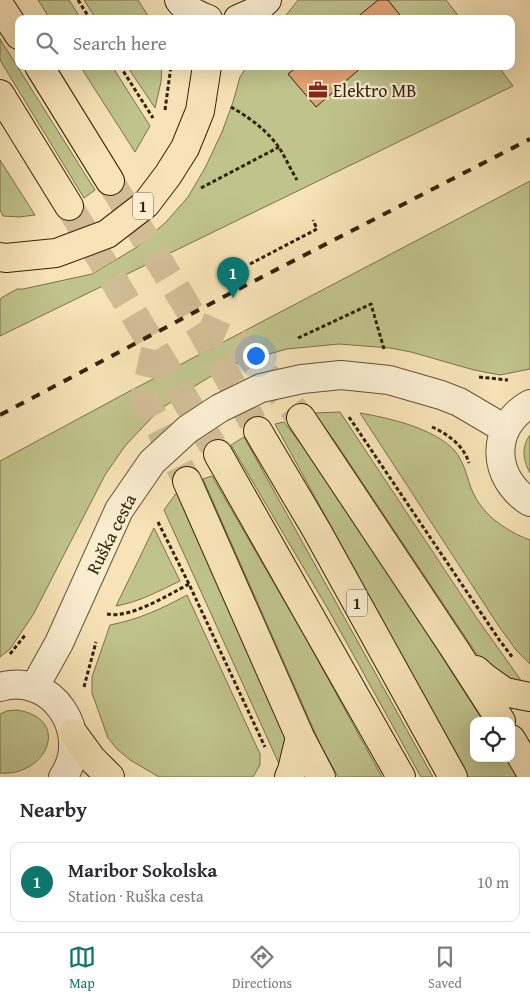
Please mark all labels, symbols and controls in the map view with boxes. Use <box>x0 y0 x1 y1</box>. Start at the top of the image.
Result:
search box <box>15 15 515 70</box>
icon: search <box>33 29 61 57</box>
text: Search here <box>73 29 167 57</box>
place label: Elektro MB <box>333 77 416 104</box>
office icon: Elektro MB <box>307 79 329 101</box>
road number: 1 <box>133 192 153 220</box>
pin: 1 <box>217 257 249 298</box>
your location <box>243 343 269 369</box>
street label: Ruška cesta <box>79 489 143 579</box>
road number: 1 <box>347 590 367 616</box>
map controls <box>470 717 515 762</box>
button: locate <box>470 717 515 762</box>
text: Nearby <box>20 794 87 825</box>
text: Maribor Sokolska <box>68 856 217 884</box>
text: 1 <box>33 870 41 894</box>
text: 10 m <box>477 870 509 894</box>
text: Station · Ruška cesta <box>68 884 204 908</box>
tab: Map <box>68 943 96 993</box>
tab: Directions <box>232 943 292 993</box>
tab: Saved <box>428 943 462 993</box>

